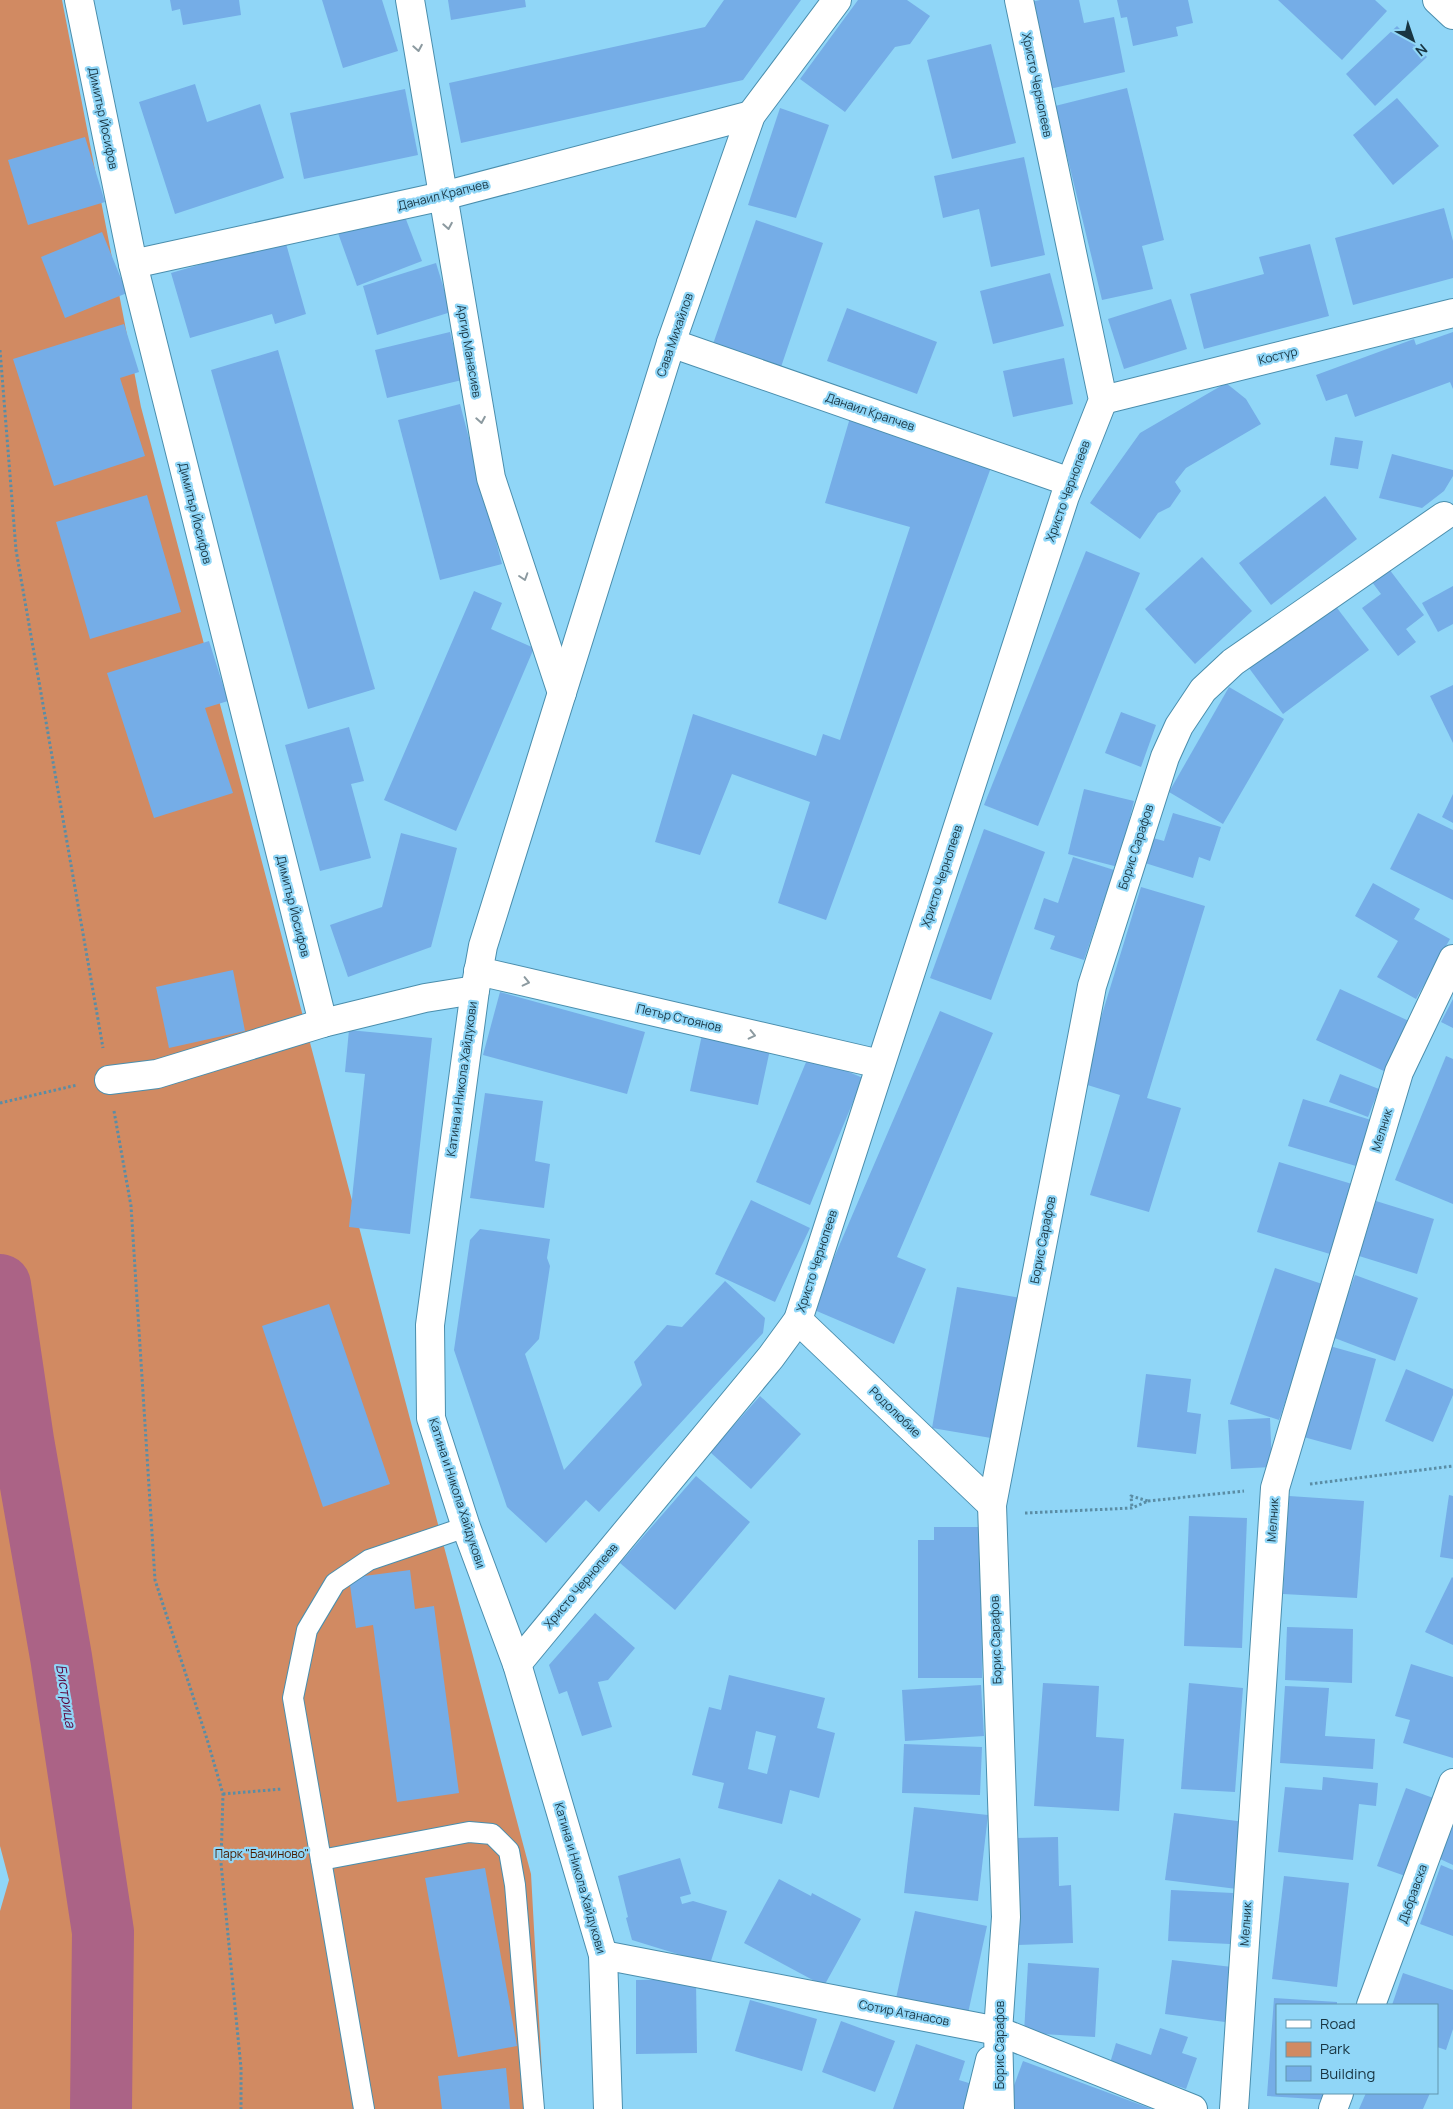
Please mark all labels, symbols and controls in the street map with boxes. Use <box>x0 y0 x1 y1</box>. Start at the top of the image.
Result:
north arrow <box>1388 15 1438 65</box>
street label: Христо Чернопеев <box>1018 31 1057 139</box>
text: N <box>1412 40 1432 61</box>
one-way arrow <box>412 44 422 52</box>
street label: Димитър Йосифов <box>84 65 123 171</box>
street label: Данаил Крапчев <box>396 175 491 214</box>
one-way arrow <box>442 221 452 230</box>
street label: Сава Михайлов <box>652 290 697 379</box>
street label: Аргир Манасиев <box>453 303 486 399</box>
street label: Костур <box>1257 342 1299 369</box>
street label: Данаил Крапчев <box>823 388 917 435</box>
one-way arrow <box>476 416 486 425</box>
street label: Христо Чернопеев <box>1041 437 1094 544</box>
street label: Димитър Йосифов <box>175 460 216 566</box>
one-way arrow <box>518 572 528 580</box>
street label: Борис Сарафов <box>1114 802 1157 892</box>
street label: Христо Чернопеев <box>917 822 966 929</box>
street label: Димитър Йосифов <box>273 853 314 959</box>
one-way arrow <box>521 976 530 987</box>
street label: Катина и Никола Хайдукови <box>442 1000 481 1158</box>
street label: Петър Стоянов <box>635 1000 724 1036</box>
one-way arrow <box>748 1029 757 1039</box>
street label: Мелник <box>1367 1105 1396 1153</box>
street label: Борис Сарафов <box>1026 1194 1059 1285</box>
street label: Христо Чернопеев <box>792 1207 841 1314</box>
street label: Родолюбие <box>866 1383 925 1441</box>
street label: Катина и Никола Хайдукови <box>425 1416 490 1570</box>
street label: Мелник <box>1262 1496 1283 1542</box>
street label: Христо Чернопеев <box>540 1539 622 1632</box>
street label: Борис Сарафов <box>985 1595 1006 1685</box>
water label: Бистрица <box>52 1663 81 1730</box>
street label: Катина и Никола Хайдукови <box>551 1800 610 1955</box>
park label: Парк "Бачиново" <box>215 1845 309 1862</box>
street label: Дъбравска <box>1394 1862 1431 1926</box>
street label: Мелник <box>1235 1900 1256 1946</box>
street label: Сотир Атанасов <box>857 1995 951 2030</box>
street label: Борис Сарафов <box>991 2000 1008 2089</box>
legend <box>1276 2004 1438 2094</box>
text: Road <box>1320 2013 1356 2034</box>
text: Park <box>1320 2038 1350 2059</box>
text: Building <box>1320 2063 1375 2084</box>

